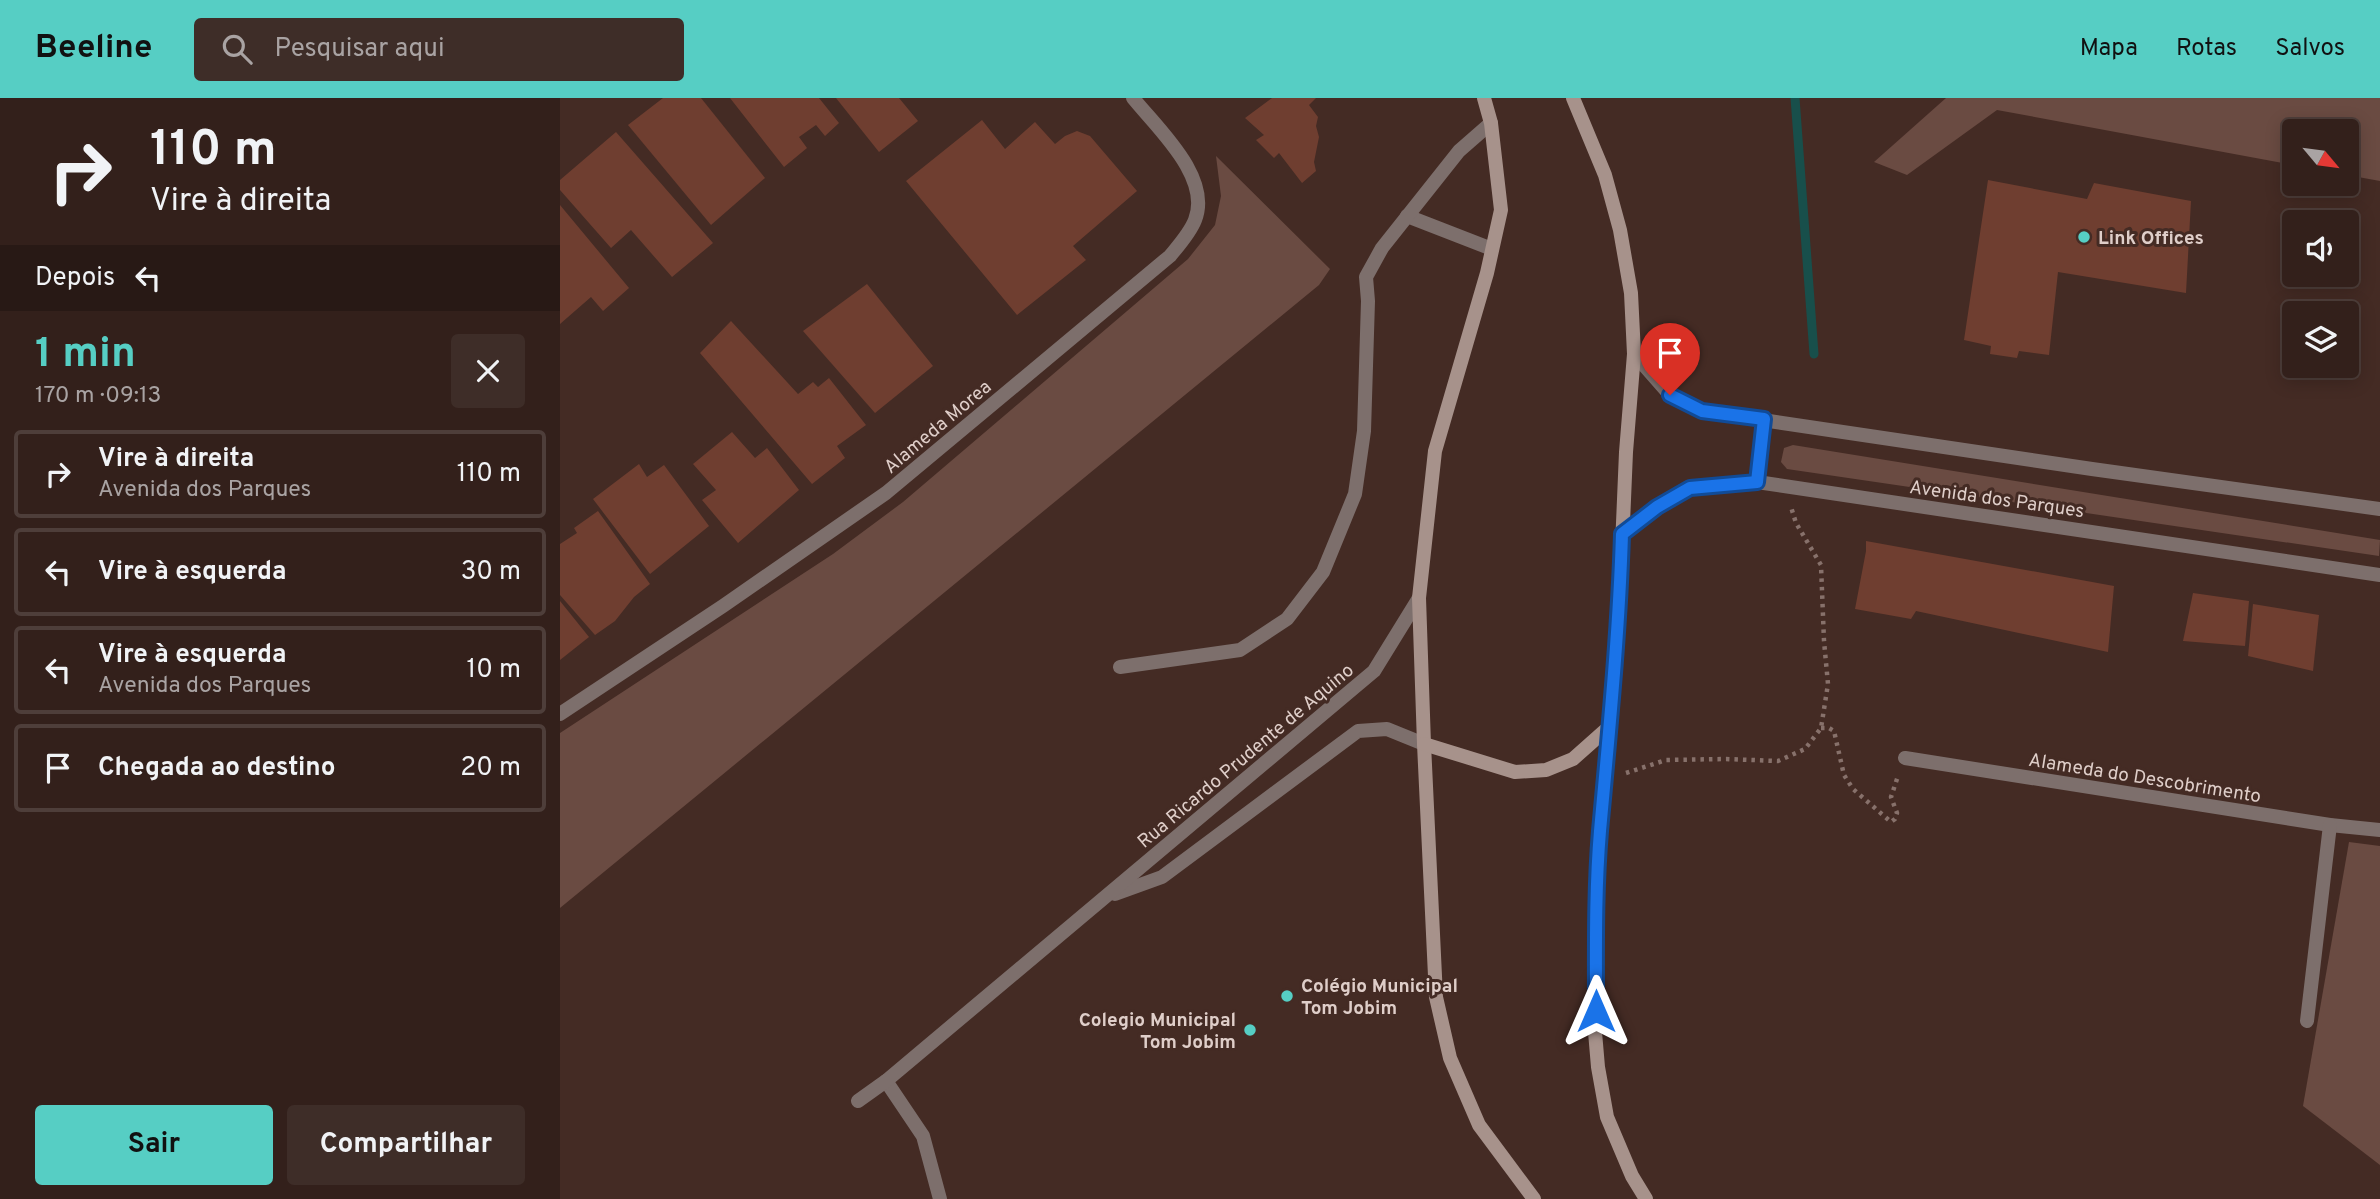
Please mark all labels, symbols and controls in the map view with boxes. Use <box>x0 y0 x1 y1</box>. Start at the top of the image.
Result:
search box <box>194 18 684 81</box>
text: Beeline <box>35 28 152 70</box>
icon: search <box>218 30 256 68</box>
text: Pesquisar aqui <box>274 33 445 66</box>
text: Mapa <box>2080 34 2138 64</box>
text: Rotas <box>2176 34 2237 64</box>
text: Salvos <box>2275 34 2345 64</box>
north arrow <box>2282 119 2359 196</box>
map controls <box>2282 119 2359 378</box>
text: 110 m <box>150 121 277 183</box>
icon: right <box>35 126 126 217</box>
text: Vire à direita <box>150 182 331 222</box>
button: sound <box>2282 210 2359 287</box>
place label: Link Offices <box>2098 227 2204 251</box>
marker: Link Offices <box>2076 229 2092 245</box>
icon: left <box>129 259 167 297</box>
text: Depois <box>35 262 115 295</box>
button: layers <box>2282 301 2359 378</box>
pin <box>1640 323 1700 395</box>
text: 1 min <box>35 329 136 382</box>
button: close <box>451 334 525 408</box>
icon: arrive <box>1651 334 1689 372</box>
street label: Alameda Morea <box>880 376 997 479</box>
text: 170 m · 09:13 <box>35 382 161 411</box>
text: Vire à direita <box>98 443 254 476</box>
icon: right <box>39 455 77 493</box>
text: 110 m <box>457 458 521 491</box>
text: Avenida dos Parques <box>98 476 311 505</box>
street label: Avenida dos Parques <box>1908 476 2086 524</box>
icon: left <box>39 553 77 591</box>
text: Vire à esquerda <box>98 556 286 589</box>
text: 30 m <box>461 556 521 589</box>
text: Vire à esquerda <box>98 639 286 672</box>
icon: left <box>39 651 77 689</box>
text: 10 m <box>466 654 521 687</box>
street label: Rua Ricardo Prudente de Aquino <box>1133 659 1359 854</box>
text: Avenida dos Parques <box>98 672 311 701</box>
icon: arrive <box>39 749 77 787</box>
street label: Alameda do Descobrimento <box>2027 749 2263 809</box>
text: Chegada ao destino <box>98 752 335 785</box>
text: 20 m <box>460 752 521 785</box>
position arrow <box>1559 974 1633 1048</box>
place label: Colégio Municipal Tom Jobim <box>1301 975 1458 1021</box>
marker: Colégio Municipal Tom Jobim <box>1279 988 1295 1004</box>
place label: Colegio Municipal Tom Jobim <box>1079 1009 1236 1055</box>
marker: Colegio Municipal Tom Jobim <box>1242 1022 1258 1038</box>
button: Sair <box>35 1105 273 1185</box>
button: Compartilhar <box>287 1105 525 1185</box>

